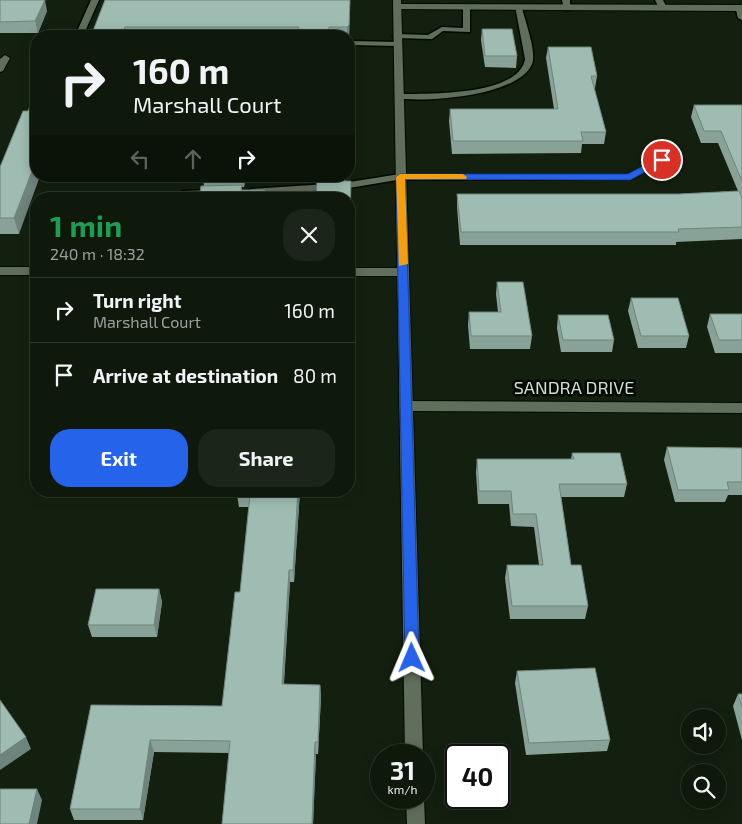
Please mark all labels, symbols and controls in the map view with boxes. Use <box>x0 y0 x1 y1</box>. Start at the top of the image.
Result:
text: 160 m <box>133 49 229 91</box>
icon: right <box>50 50 115 115</box>
text: Marshall Court <box>133 91 281 117</box>
pin <box>641 139 683 181</box>
icon: left <box>126 145 154 173</box>
icon: ahead <box>179 145 207 173</box>
icon: right <box>232 145 260 173</box>
icon: arrive <box>648 146 676 174</box>
text: 1 min <box>50 207 122 243</box>
button: close <box>283 209 335 261</box>
text: 240 m · 18:32 <box>50 244 145 263</box>
text: Turn right <box>93 289 181 312</box>
icon: right <box>50 296 78 324</box>
text: 160 m <box>284 299 335 322</box>
text: Marshall Court <box>93 312 201 331</box>
icon: arrive <box>50 361 78 389</box>
text: Arrive at destination <box>93 364 278 387</box>
text: 80 m <box>293 364 337 387</box>
street label: SANDRA DRIVE <box>514 376 634 398</box>
button: Exit <box>50 429 188 487</box>
button: Share <box>198 429 335 487</box>
position arrow <box>385 631 437 683</box>
map controls <box>681 709 726 809</box>
button: sound <box>681 709 726 754</box>
speed limit sign: 40 <box>445 744 510 809</box>
text: 31 <box>390 755 415 785</box>
button: search <box>681 764 726 809</box>
text: km/h <box>388 782 417 796</box>

